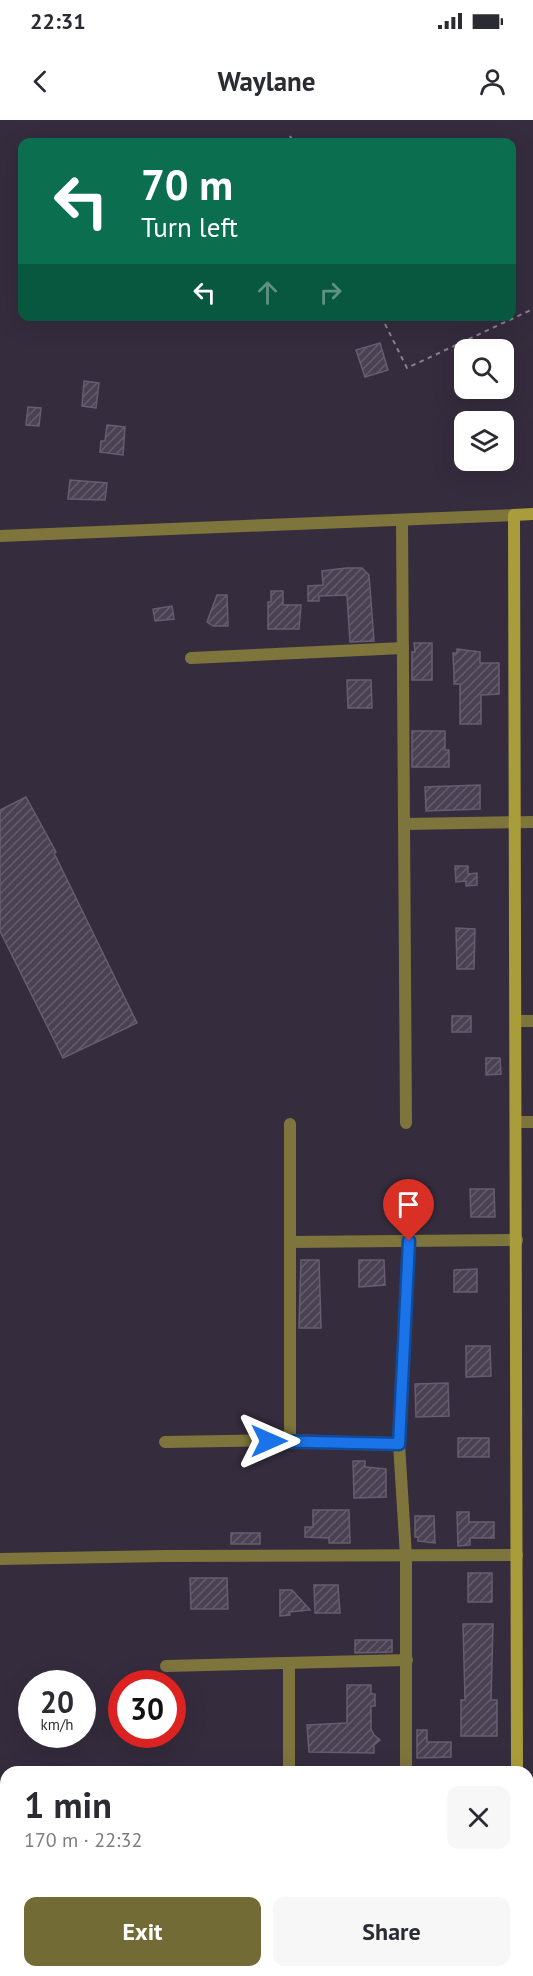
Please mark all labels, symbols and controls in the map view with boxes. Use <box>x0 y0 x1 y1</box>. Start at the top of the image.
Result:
text: 22:31 <box>30 7 86 35</box>
text: Waylane <box>217 64 316 98</box>
icon: back <box>24 65 57 98</box>
icon: person <box>476 65 509 98</box>
text: 70 m <box>141 157 233 212</box>
icon: left <box>42 162 120 240</box>
text: Turn left <box>141 210 238 244</box>
icon: left <box>188 276 221 309</box>
icon: ahead <box>251 276 284 309</box>
icon: right <box>314 276 347 309</box>
map controls <box>454 339 514 471</box>
button: search <box>454 339 514 399</box>
button: layers <box>454 411 514 471</box>
pin <box>383 1179 434 1241</box>
icon: arrive <box>392 1188 425 1221</box>
position arrow <box>237 1409 301 1473</box>
speed limit sign: 30 <box>108 1670 186 1748</box>
text: 20 <box>40 1682 74 1721</box>
text: km/h <box>41 1715 73 1734</box>
text: 1 min <box>24 1781 112 1828</box>
button: close <box>447 1786 510 1849</box>
text: 170 m · 22:32 <box>24 1827 142 1853</box>
button: Exit <box>24 1897 261 1966</box>
button: Share <box>273 1897 510 1966</box>

